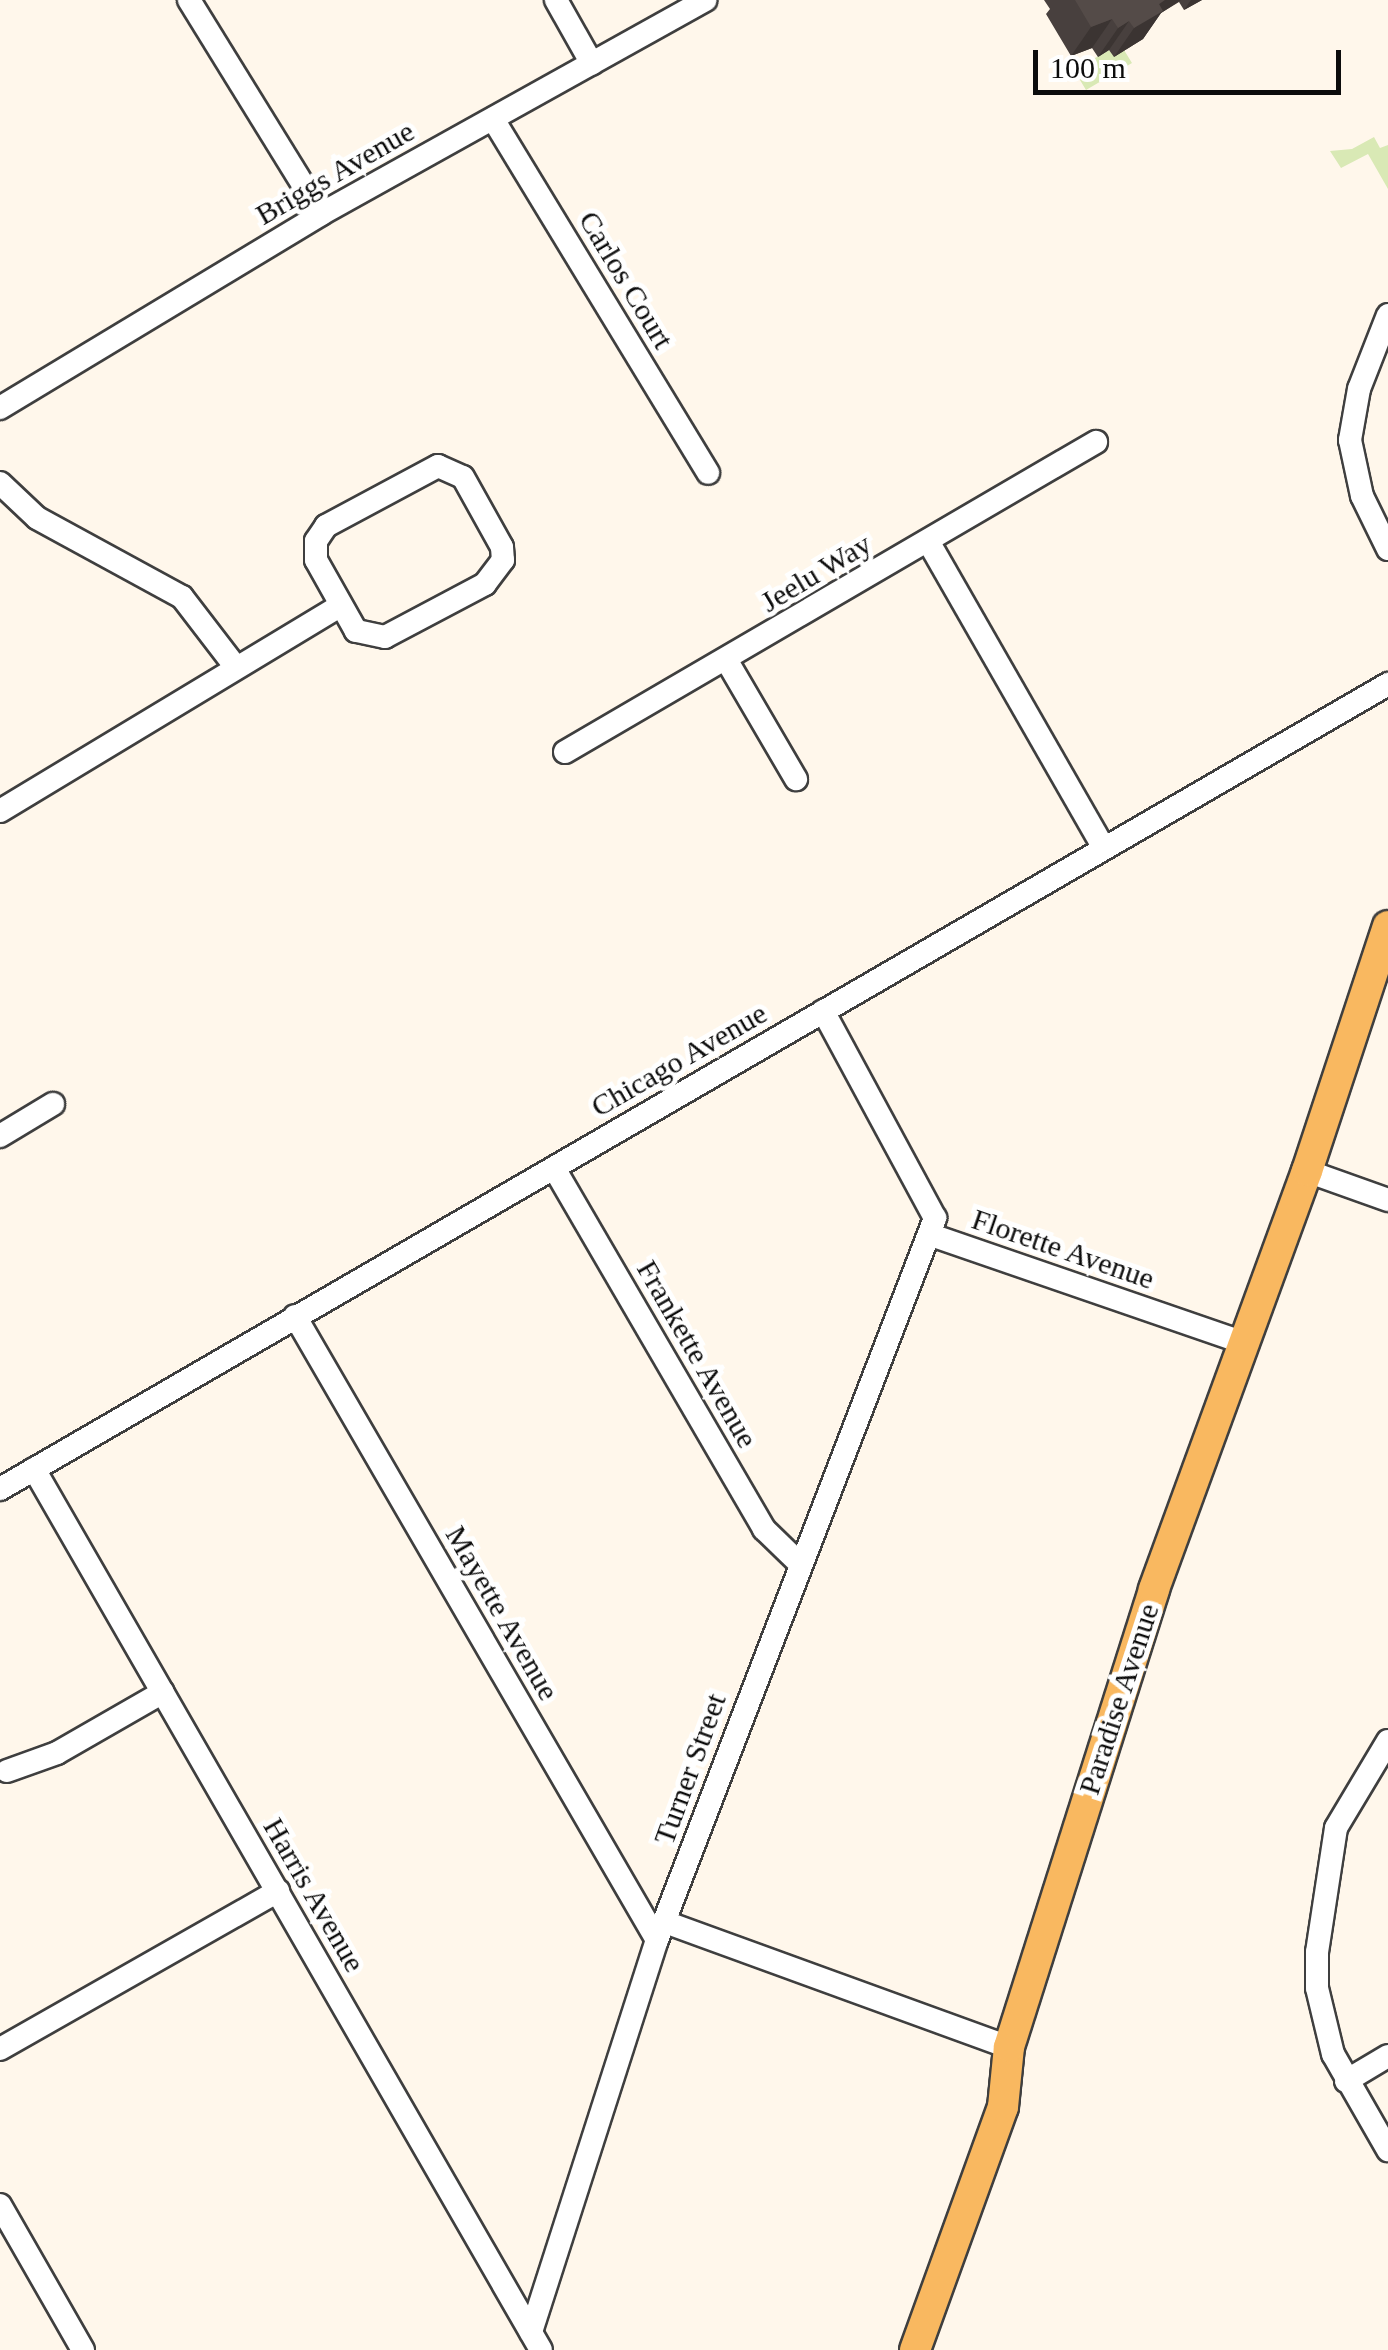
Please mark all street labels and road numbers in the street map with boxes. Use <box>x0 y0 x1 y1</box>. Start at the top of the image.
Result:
street label: Briggs Avenue <box>249 113 421 233</box>
street label: Carlos Court <box>571 205 681 355</box>
street label: Jeelu Way <box>754 526 878 620</box>
street label: Chicago Avenue <box>584 995 774 1125</box>
street label: Florette Avenue <box>966 1201 1160 1297</box>
street label: Frankette Avenue <box>628 1253 766 1455</box>
street label: Mayette Avenue <box>437 1519 567 1707</box>
street label: Paradise Avenue <box>1071 1598 1167 1800</box>
street label: Turner Street <box>646 1689 734 1849</box>
street label: Harris Avenue <box>255 1811 373 1979</box>

